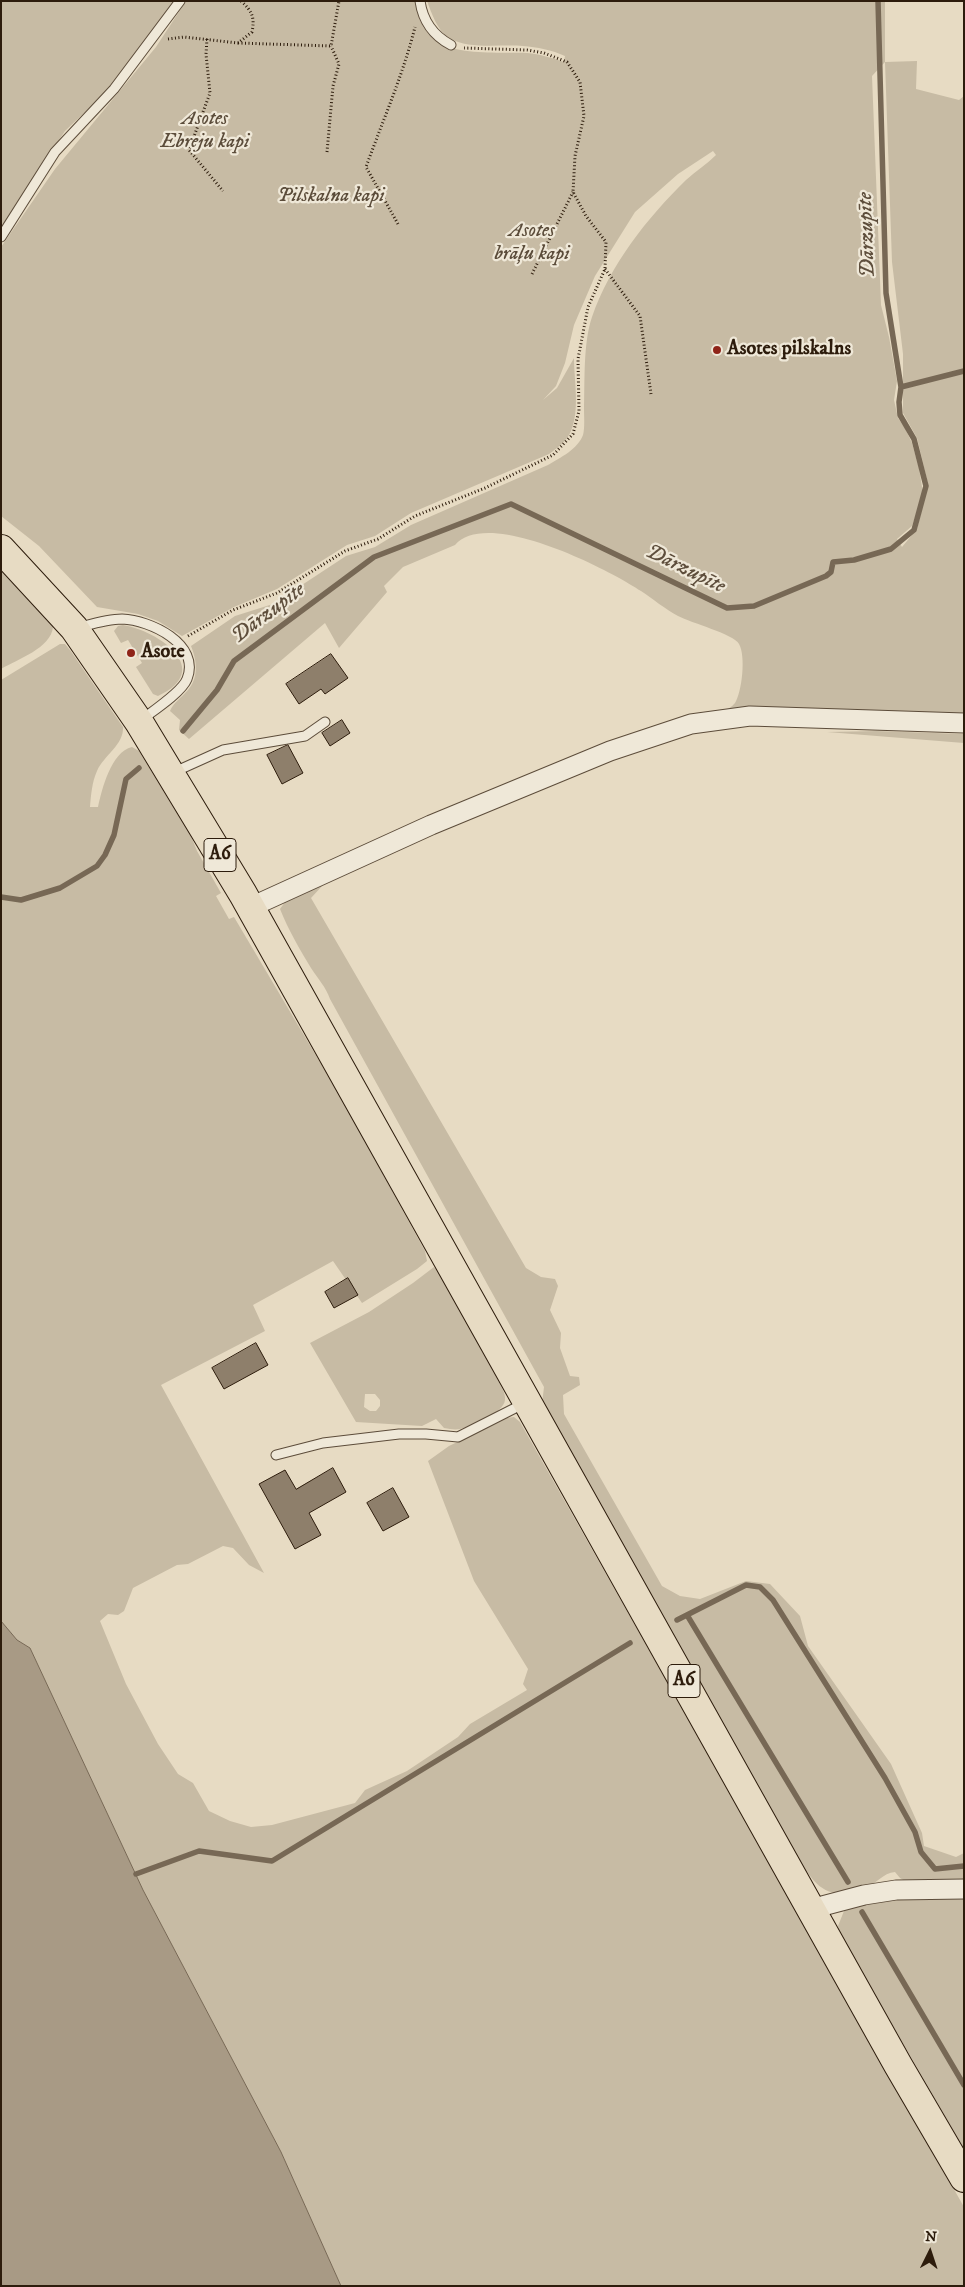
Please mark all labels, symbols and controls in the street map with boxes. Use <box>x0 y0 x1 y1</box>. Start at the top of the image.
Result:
park label: Asotes Ebreju kapi <box>161 108 249 155</box>
park label: Pilskalna kapi <box>277 185 385 209</box>
water label: Dārzupīte <box>854 192 882 278</box>
park label: Asotes brāļu kapi <box>494 220 570 267</box>
place label: Asotes pilskalns <box>727 338 851 362</box>
marker: Asotes pilskalns <box>711 344 723 356</box>
water label: Dārzupīte <box>641 540 729 600</box>
water label: Dārzupīte <box>227 578 311 650</box>
place label: Asote <box>141 641 185 665</box>
marker: Asote <box>125 647 137 659</box>
road number: A6 <box>204 838 236 872</box>
road number: A6 <box>668 1664 700 1698</box>
north arrow <box>905 2227 955 2277</box>
text: N <box>925 2228 937 2246</box>

